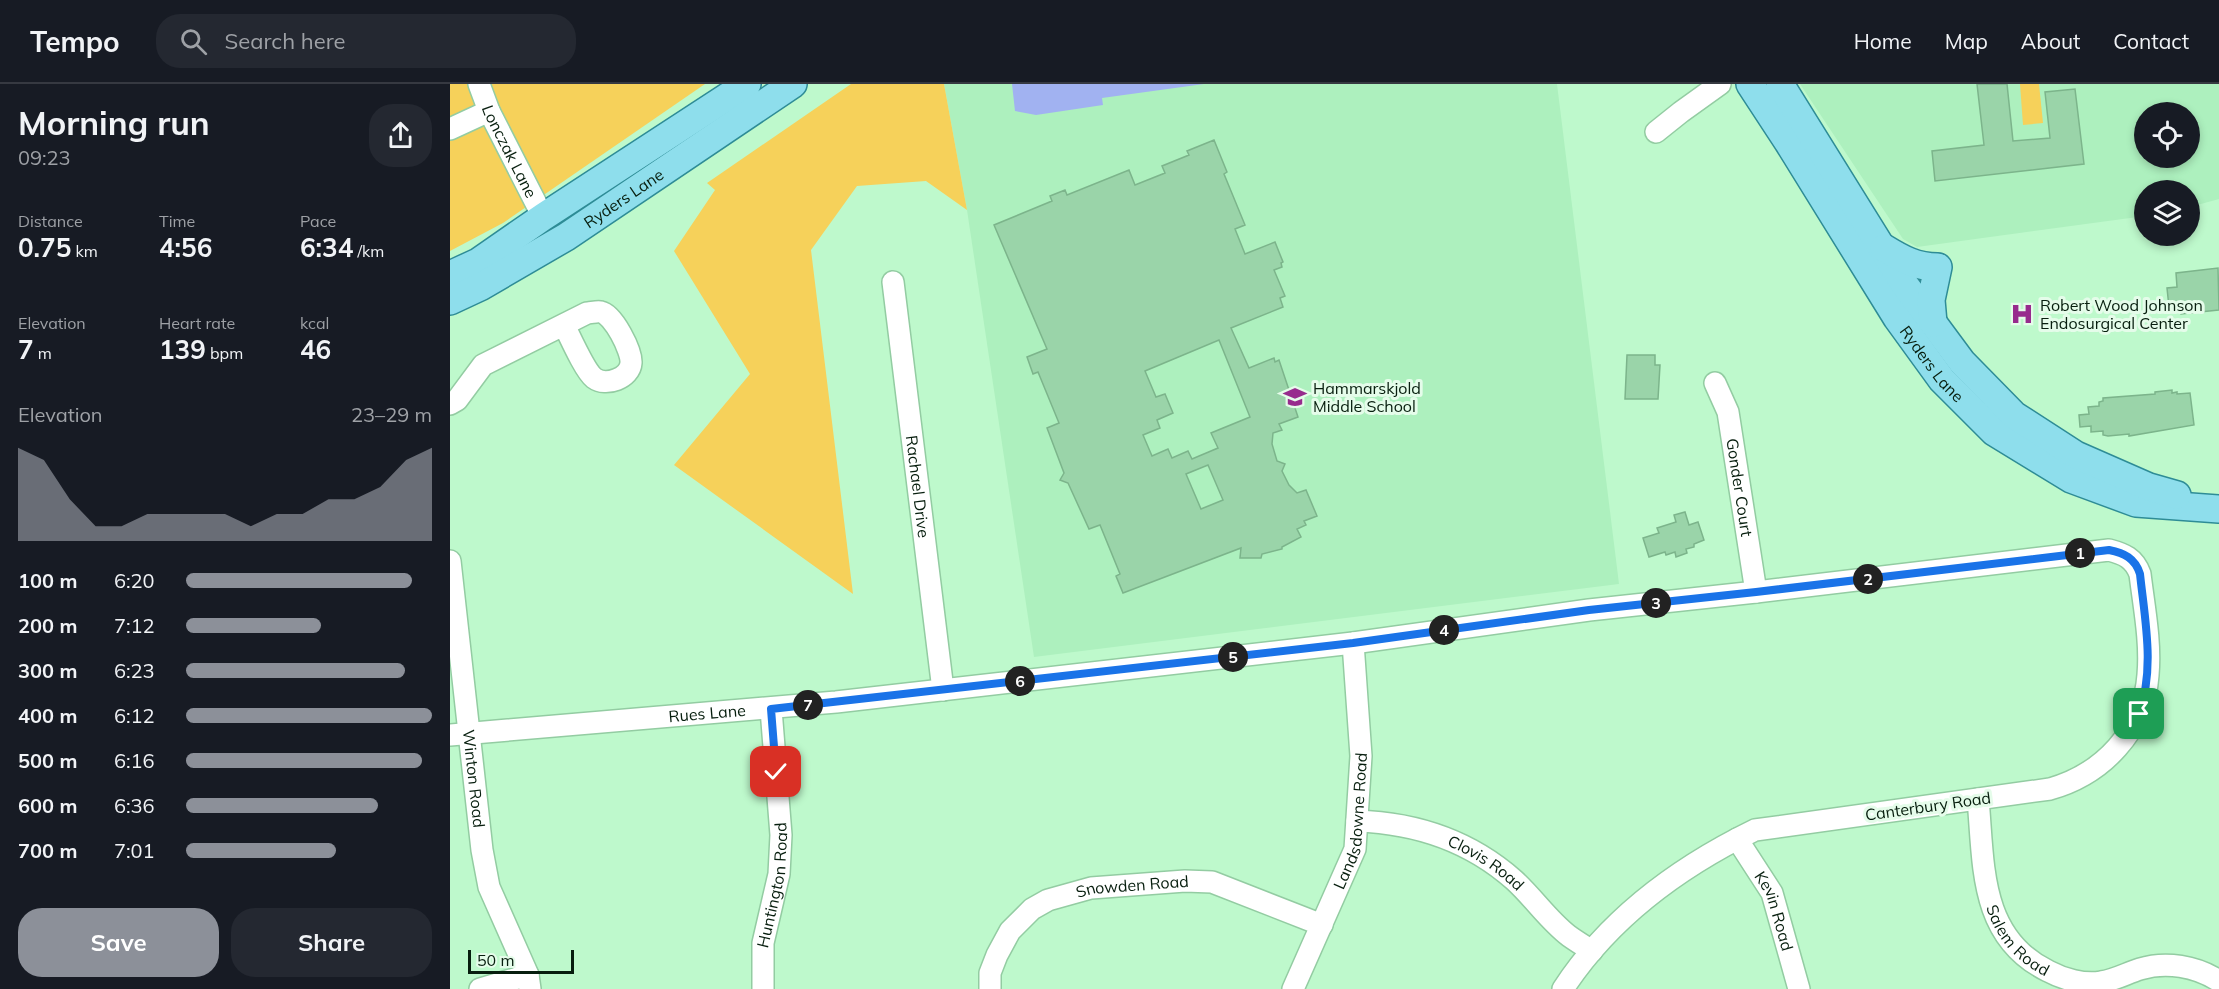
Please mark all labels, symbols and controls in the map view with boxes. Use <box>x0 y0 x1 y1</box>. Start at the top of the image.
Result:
search box <box>156 14 576 68</box>
text: Tempo <box>30 24 120 59</box>
icon: search <box>177 25 210 58</box>
text: Search here <box>225 27 346 55</box>
text: Home <box>1854 28 1912 54</box>
text: Map <box>1945 28 1988 54</box>
text: About <box>2021 28 2080 54</box>
text: Contact <box>2113 28 2189 54</box>
text: Morning run <box>18 102 210 143</box>
street label: Lonczak Lane <box>478 102 542 201</box>
map controls <box>2134 102 2200 246</box>
button: locate <box>2134 102 2200 168</box>
button: share <box>369 104 432 167</box>
text: 09:23 <box>18 145 71 170</box>
street label: Ryders Lane <box>580 164 667 232</box>
button: layers <box>2134 180 2200 246</box>
text: Distance <box>18 211 83 231</box>
text: Time <box>159 211 195 231</box>
text: Pace <box>300 211 336 231</box>
text: 0.75 <box>18 231 71 264</box>
text: 4:56 <box>159 231 212 264</box>
text: 6:34 <box>300 231 353 264</box>
text: km <box>71 241 98 261</box>
text: /km <box>353 241 384 261</box>
place label: Robert Wood Johnson Endosurgical Center <box>2040 295 2203 333</box>
hospital icon: Robert Wood Johnson Endosurgical Center <box>2009 301 2035 327</box>
text: Elevation <box>18 313 86 333</box>
text: Heart rate <box>159 313 235 333</box>
text: kcal <box>300 313 329 333</box>
street label: Ryders Lane <box>1896 322 1968 406</box>
text: 7 <box>18 333 34 366</box>
text: 139 <box>159 333 206 366</box>
text: 46 <box>300 333 331 366</box>
text: m <box>34 343 52 363</box>
text: bpm <box>206 343 243 363</box>
place label: Hammarskjold Middle School <box>1313 378 1421 416</box>
school or university icon: Hammarskjold Middle School <box>1282 384 1308 410</box>
text: Elevation <box>18 402 103 427</box>
text: 23–29 m <box>351 402 432 427</box>
street label: Rachael Drive <box>902 434 934 539</box>
street label: Gonder Court <box>1722 437 1757 538</box>
pin: 1 <box>2065 538 2095 568</box>
text: 1 <box>2075 543 2085 563</box>
pin: 2 <box>1853 564 1883 594</box>
text: 100 m <box>18 568 77 593</box>
text: 6:20 <box>114 568 155 593</box>
text: 2 <box>1863 569 1873 589</box>
pin: 3 <box>1641 588 1671 618</box>
text: 3 <box>1651 593 1661 613</box>
text: 200 m <box>18 613 77 638</box>
text: 7:12 <box>114 613 155 638</box>
pin: 4 <box>1429 615 1459 645</box>
text: 4 <box>1439 620 1449 640</box>
pin: 5 <box>1218 642 1248 672</box>
text: 5 <box>1228 647 1238 667</box>
text: 300 m <box>18 658 77 683</box>
text: 6:23 <box>114 658 155 683</box>
pin: 6 <box>1005 666 1035 696</box>
text: 6 <box>1015 671 1025 691</box>
pin <box>2113 688 2164 739</box>
pin: 7 <box>793 690 823 720</box>
text: 7 <box>803 695 813 715</box>
icon: arrive <box>2122 697 2155 730</box>
street label: Rues Lane <box>668 700 747 726</box>
text: 400 m <box>18 703 77 728</box>
text: 6:12 <box>114 703 155 728</box>
street label: Winton Road <box>459 729 489 829</box>
pin <box>750 746 801 797</box>
text: 500 m <box>18 748 77 773</box>
text: 6:16 <box>114 748 155 773</box>
street label: Landsdowne Road <box>1329 752 1371 892</box>
icon: check <box>759 755 792 788</box>
street label: Canterbury Road <box>1864 787 1992 825</box>
text: 600 m <box>18 793 77 818</box>
text: 6:36 <box>114 793 155 818</box>
street label: Huntington Road <box>752 822 791 950</box>
street label: Clovis Road <box>1445 831 1529 894</box>
text: 700 m <box>18 838 77 863</box>
text: 7:01 <box>114 838 155 863</box>
street label: Kevin Road <box>1750 867 1798 953</box>
street label: Snowden Road <box>1073 871 1189 902</box>
street label: Salem Road <box>1982 902 2053 980</box>
button: Save <box>18 908 219 977</box>
button: Share <box>231 908 432 977</box>
scale bar <box>468 947 574 974</box>
text: 50 m <box>477 950 514 970</box>

